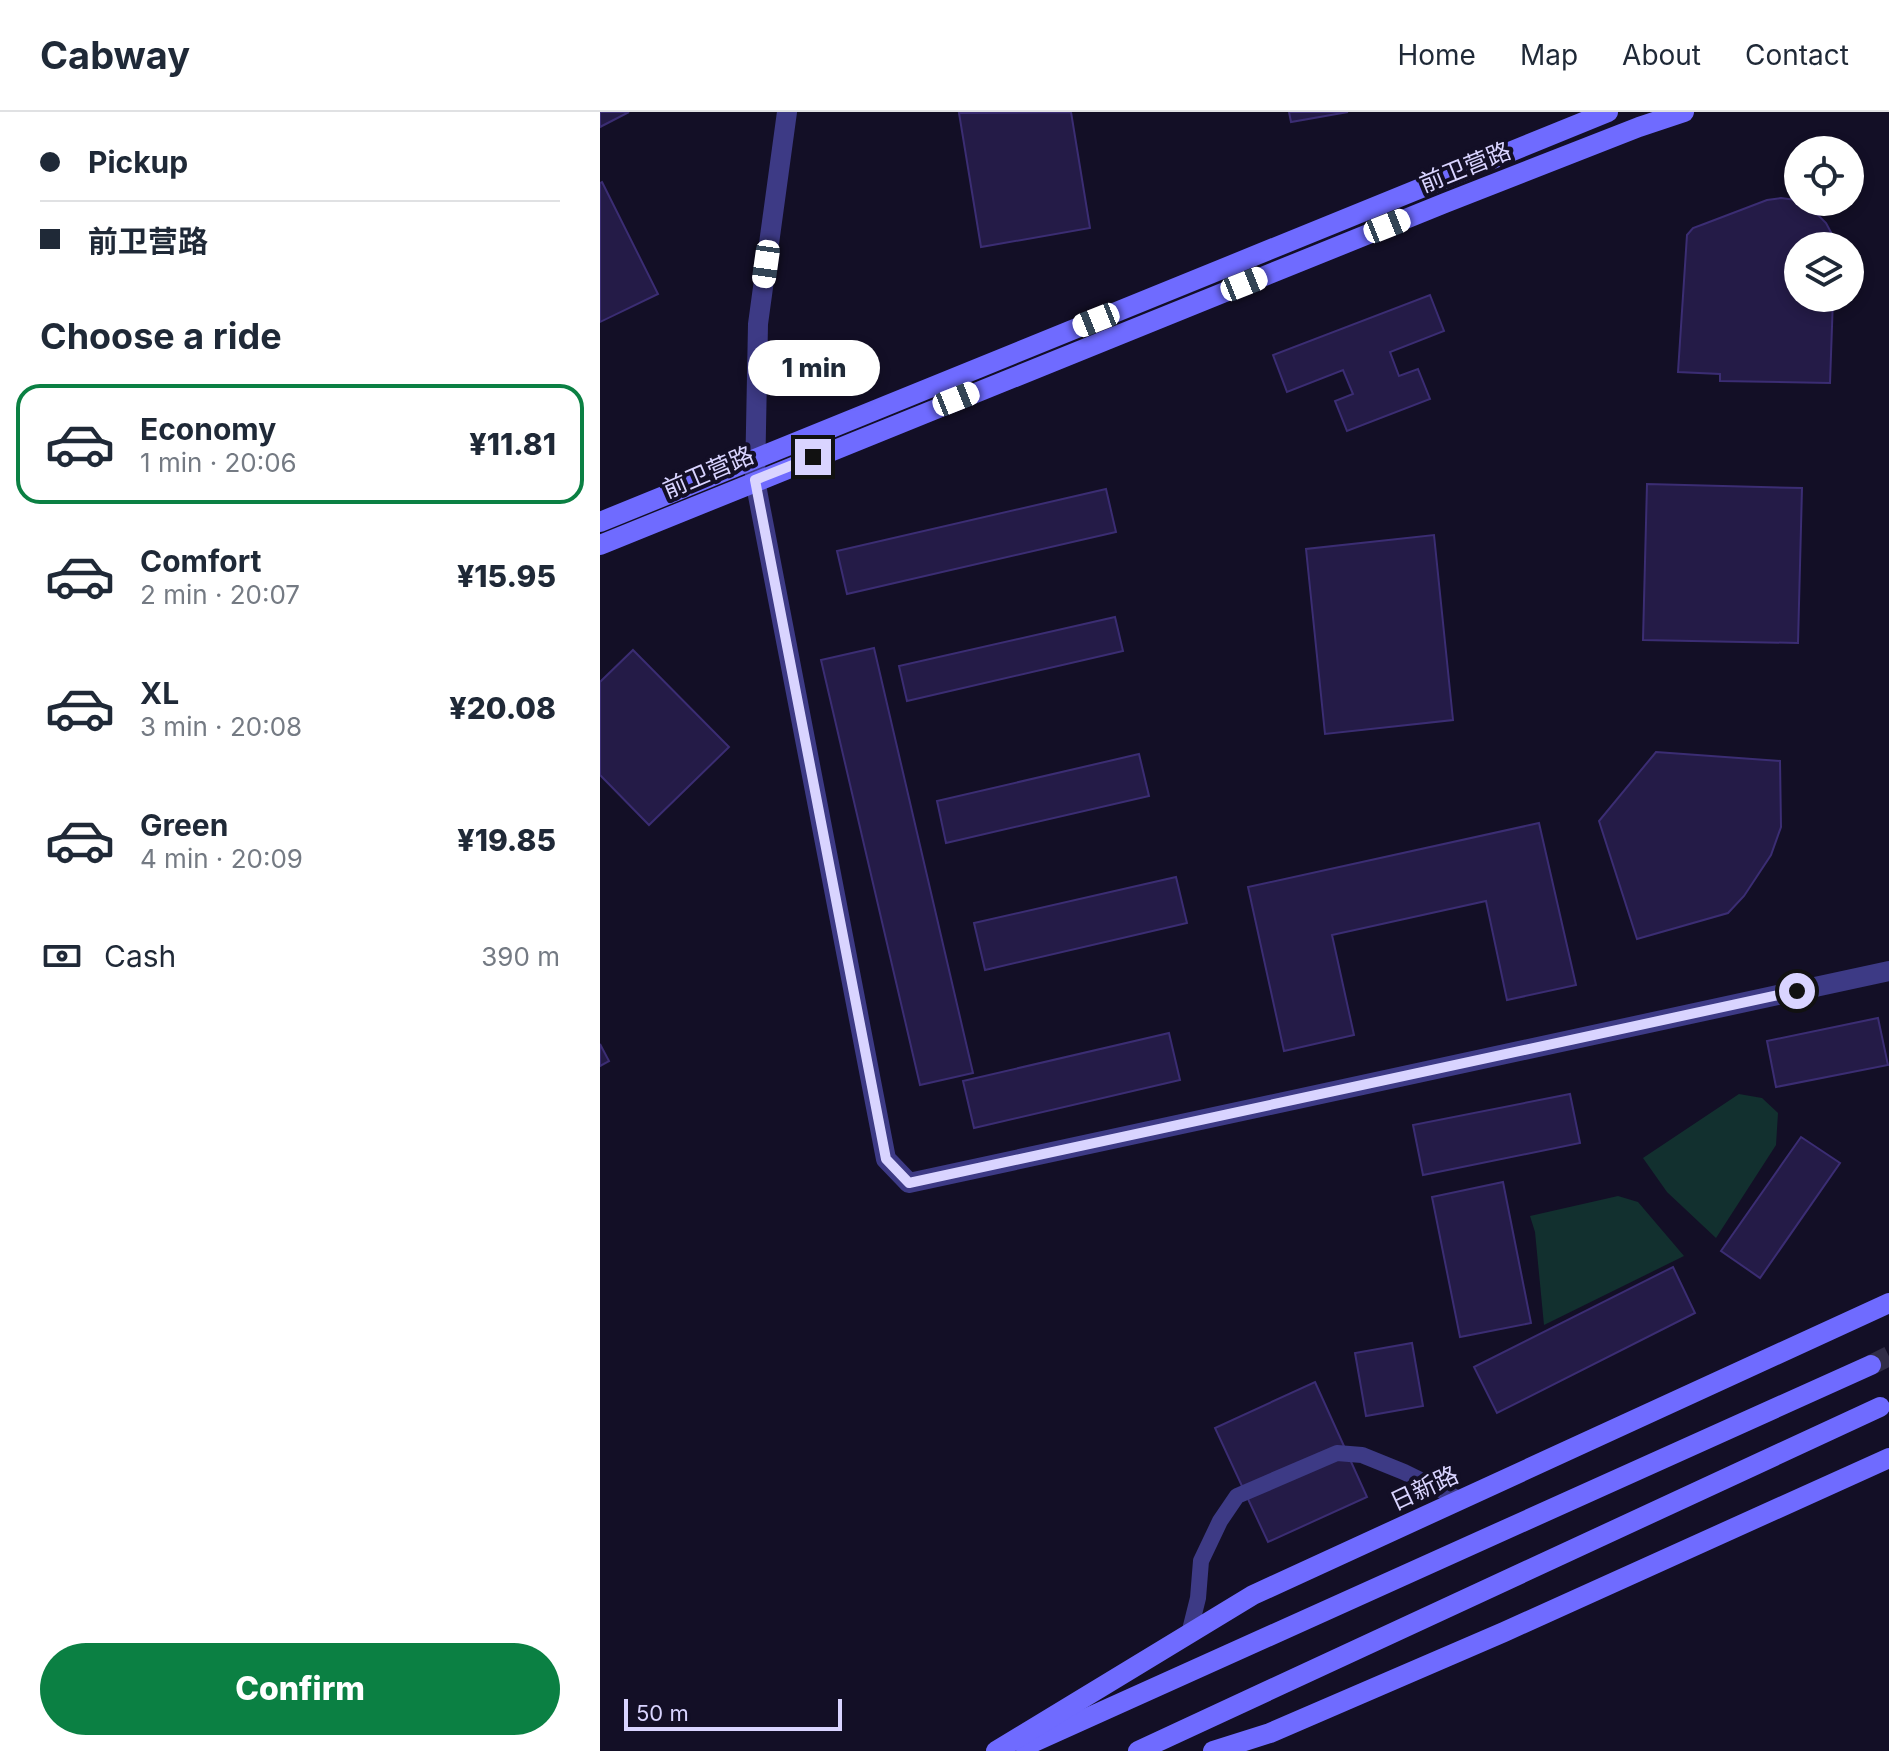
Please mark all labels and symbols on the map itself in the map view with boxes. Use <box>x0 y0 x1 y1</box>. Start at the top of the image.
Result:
street label: 前卫营路 <box>1415 136 1515 198</box>
car <box>1360 206 1414 246</box>
car <box>751 239 781 289</box>
car <box>1217 264 1271 304</box>
car <box>1069 300 1123 340</box>
callout: 1 min <box>747 341 879 397</box>
car <box>929 379 983 419</box>
route end <box>795 439 831 475</box>
street label: 前卫营路 <box>658 440 758 504</box>
route start <box>1779 973 1815 1009</box>
street label: 日新路 <box>1385 1460 1463 1516</box>
scale bar <box>624 1695 842 1731</box>

